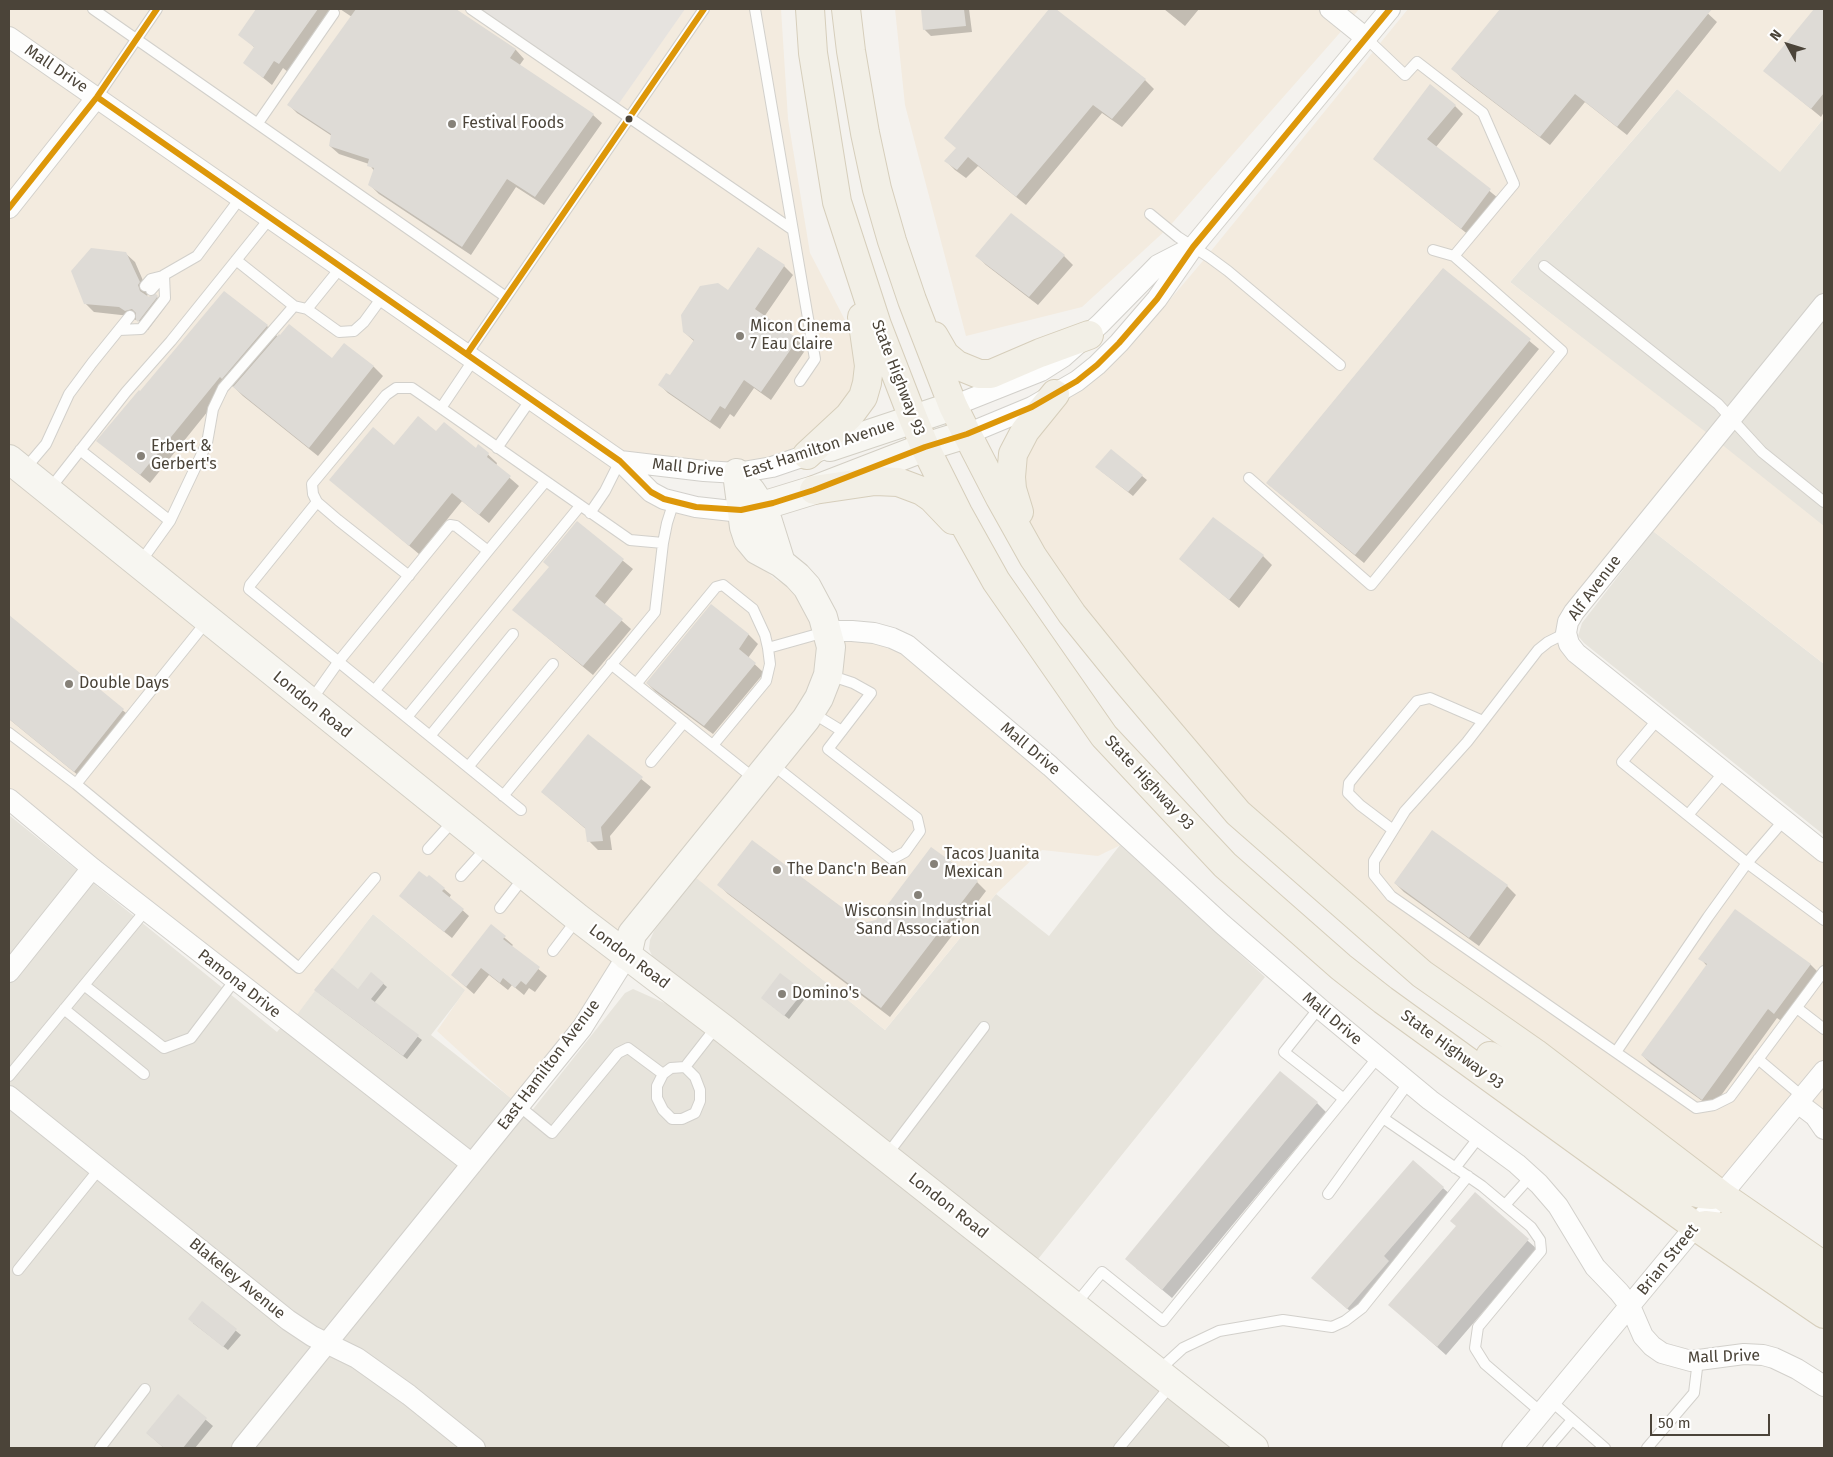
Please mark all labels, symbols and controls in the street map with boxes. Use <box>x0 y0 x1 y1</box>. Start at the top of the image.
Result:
north arrow <box>1763 20 1813 70</box>
text: N <box>1766 26 1785 44</box>
street label: Mall Drive <box>21 41 91 97</box>
place label: Festival Foods <box>462 114 564 134</box>
unlabelled marker <box>624 114 634 124</box>
marker: Festival Foods <box>446 118 458 130</box>
place label: Micon Cinema 7 Eau Claire <box>750 317 851 355</box>
street label: State Highway 93 <box>867 317 929 439</box>
marker: Micon Cinema 7 Eau Claire <box>734 330 746 342</box>
street label: East Hamilton Avenue <box>741 415 897 483</box>
place label: Erbert & Gerbert's <box>151 437 217 475</box>
marker: Erbert & Gerbert's <box>135 450 147 462</box>
street label: Mall Drive <box>651 455 725 481</box>
street label: Alf Avenue <box>1564 552 1626 624</box>
street label: London Road <box>269 667 355 743</box>
place label: Double Days <box>79 674 169 694</box>
marker: Double Days <box>63 678 75 690</box>
street label: Mall Drive <box>996 718 1064 780</box>
street label: State Highway 93 <box>1100 732 1198 834</box>
place label: Tacos Juanita Mexican <box>944 845 1040 883</box>
marker: Tacos Juanita Mexican <box>928 858 940 870</box>
place label: The Danc'n Bean <box>787 860 907 880</box>
marker: The Danc'n Bean <box>771 864 783 876</box>
marker: Wisconsin Industrial Sand Association <box>912 889 924 901</box>
place label: Wisconsin Industrial Sand Association <box>845 902 991 940</box>
street label: London Road <box>585 921 673 993</box>
street label: Pamona Drive <box>194 946 284 1022</box>
place label: Domino's <box>792 984 859 1004</box>
marker: Domino's <box>776 988 788 1000</box>
street label: Mall Drive <box>1298 988 1366 1050</box>
street label: East Hamilton Avenue <box>494 996 604 1134</box>
street label: State Highway 93 <box>1397 1006 1507 1094</box>
street label: London Road <box>904 1169 992 1243</box>
street label: Brian Street <box>1633 1220 1703 1300</box>
street label: Blakeley Avenue <box>185 1234 289 1324</box>
street label: Mall Drive <box>1688 1346 1760 1368</box>
scale bar <box>1653 1404 1773 1436</box>
text: 50 m <box>1658 1414 1691 1432</box>

